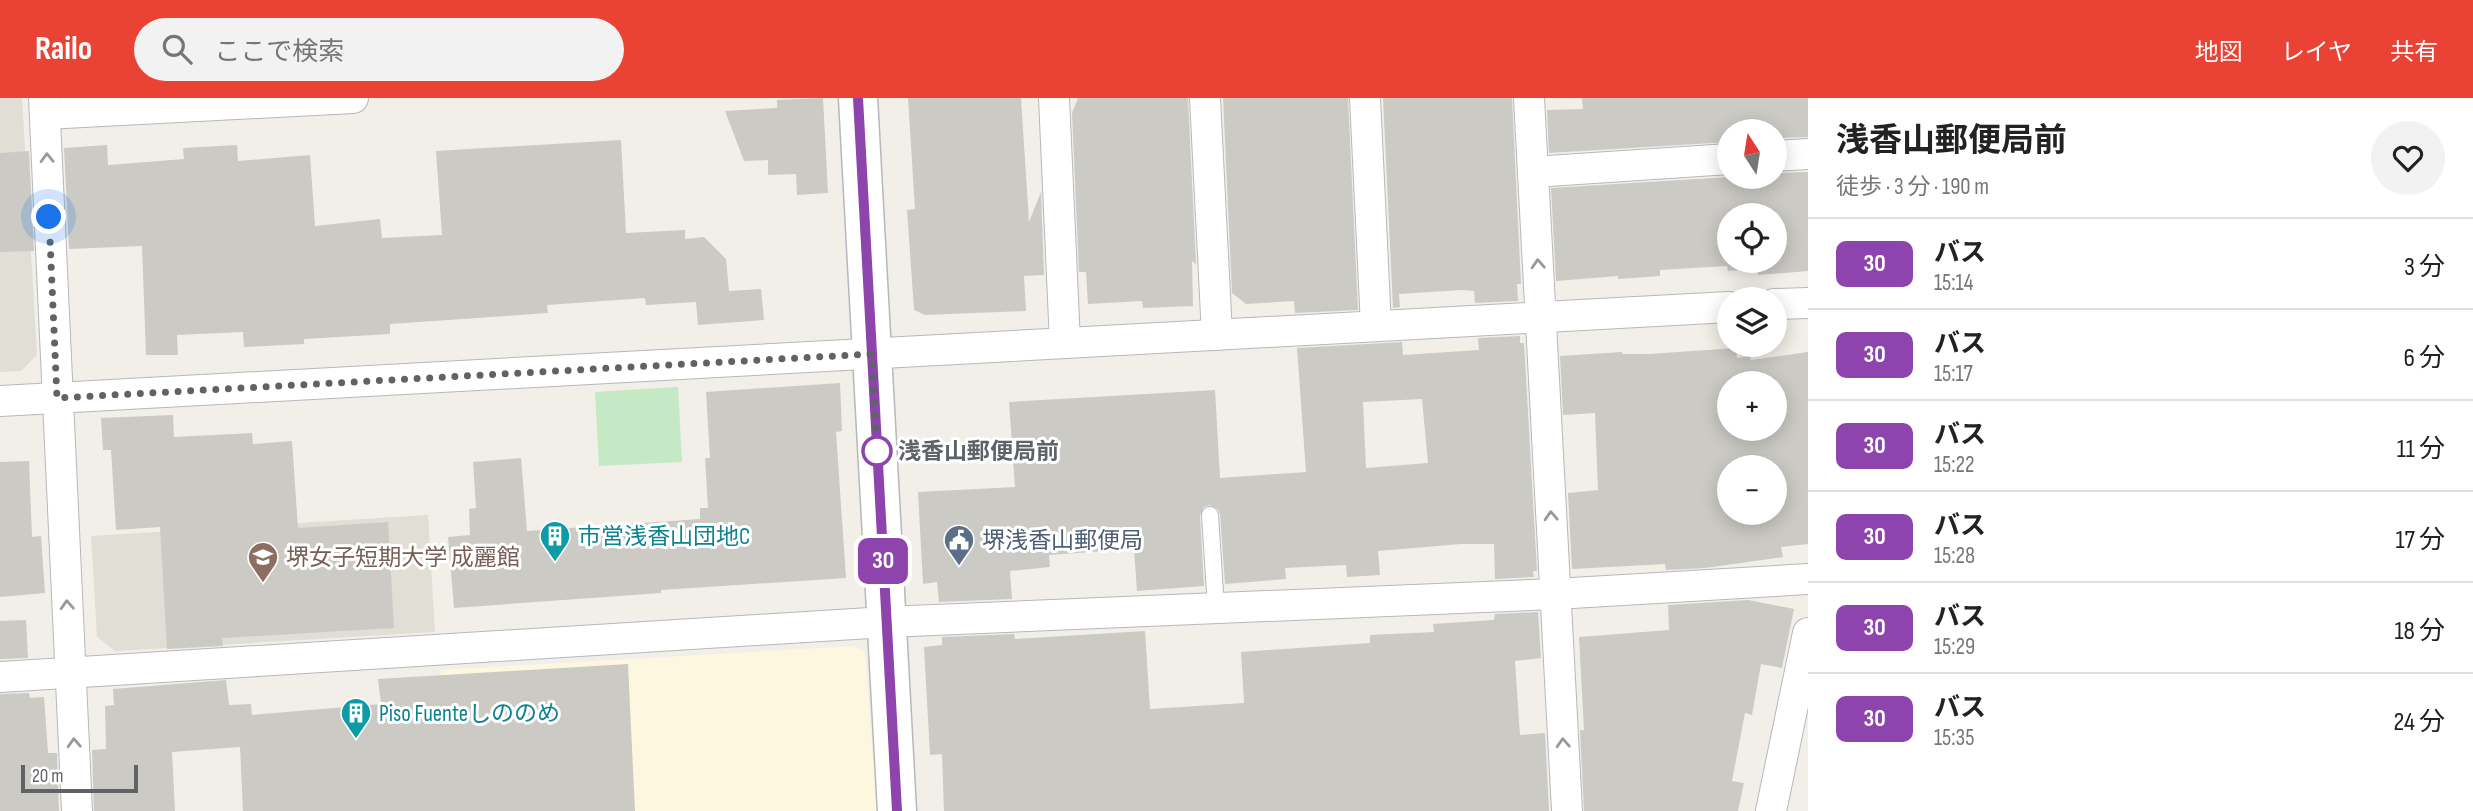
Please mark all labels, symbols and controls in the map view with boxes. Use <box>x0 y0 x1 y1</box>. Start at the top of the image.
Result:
search box <box>134 18 624 81</box>
text: Railo <box>35 29 92 69</box>
icon: search <box>158 30 196 68</box>
text: ここで検索 <box>214 37 344 68</box>
text: 地図 <box>2195 38 2243 67</box>
text: レイヤ <box>2281 38 2352 67</box>
text: 共有 <box>2390 38 2438 67</box>
north arrow <box>1717 119 1787 189</box>
map controls <box>1717 119 1787 525</box>
text: 浅香山郵便局前 <box>1836 121 2067 161</box>
button: heart <box>2371 121 2445 195</box>
one-way arrow <box>39 152 54 163</box>
text: 徒歩 · 3 分 · 190 m <box>1836 173 1989 201</box>
your location <box>31 199 66 234</box>
button: locate <box>1717 203 1787 273</box>
text: バス <box>1934 238 1986 269</box>
text: 30 <box>1863 249 1886 278</box>
text: 3 分 <box>2404 252 2445 283</box>
one-way arrow <box>1530 258 1545 269</box>
text: 15:14 <box>1934 269 1973 297</box>
button: layers <box>1717 287 1787 357</box>
text: バス <box>1934 329 1986 360</box>
text: 30 <box>1863 340 1886 369</box>
text: 6 分 <box>2403 343 2445 374</box>
text: 15:17 <box>1934 360 1973 388</box>
button: + <box>1717 371 1787 441</box>
text: バス <box>1934 420 1986 451</box>
text: 30 <box>1863 431 1886 460</box>
text: 11 分 <box>2397 434 2445 465</box>
marker: 浅香山郵便局前 <box>862 436 892 466</box>
place label: 浅香山郵便局前 <box>898 438 1059 466</box>
text: 15:22 <box>1934 451 1975 479</box>
button: − <box>1717 455 1787 525</box>
one-way arrow <box>1544 510 1559 521</box>
text: バス <box>1934 511 1986 542</box>
building icon: 市営浅香山団地C <box>538 519 572 563</box>
text: 30 <box>1863 522 1886 551</box>
place label: 市営浅香山団地C <box>578 523 750 551</box>
public building icon: 堺浅香山郵便局 <box>942 523 976 567</box>
text: 17 分 <box>2395 525 2445 556</box>
place label: 堺浅香山郵便局 <box>982 527 1143 555</box>
line badge: 30 <box>852 538 914 584</box>
school or university icon: 堺女子短期大学 成麗館 <box>246 540 280 584</box>
text: 15:28 <box>1934 542 1975 570</box>
place label: 堺女子短期大学 成麗館 <box>286 544 520 572</box>
text: 30 <box>872 546 894 575</box>
one-way arrow <box>60 599 75 610</box>
text: バス <box>1934 602 1986 633</box>
text: 30 <box>1863 613 1886 642</box>
text: 18 分 <box>2394 616 2445 647</box>
text: 15:29 <box>1934 633 1975 661</box>
text: バス <box>1934 693 1986 724</box>
building icon: Piso Fuenteしののめ <box>339 696 373 740</box>
place label: Piso Fuenteしののめ <box>379 700 560 728</box>
text: 30 <box>1863 704 1886 733</box>
text: 24 分 <box>2393 707 2445 738</box>
text: 15:35 <box>1934 724 1974 752</box>
one-way arrow <box>66 737 81 748</box>
one-way arrow <box>1556 737 1571 748</box>
scale bar <box>21 762 138 794</box>
text: 20 m <box>32 765 64 788</box>

